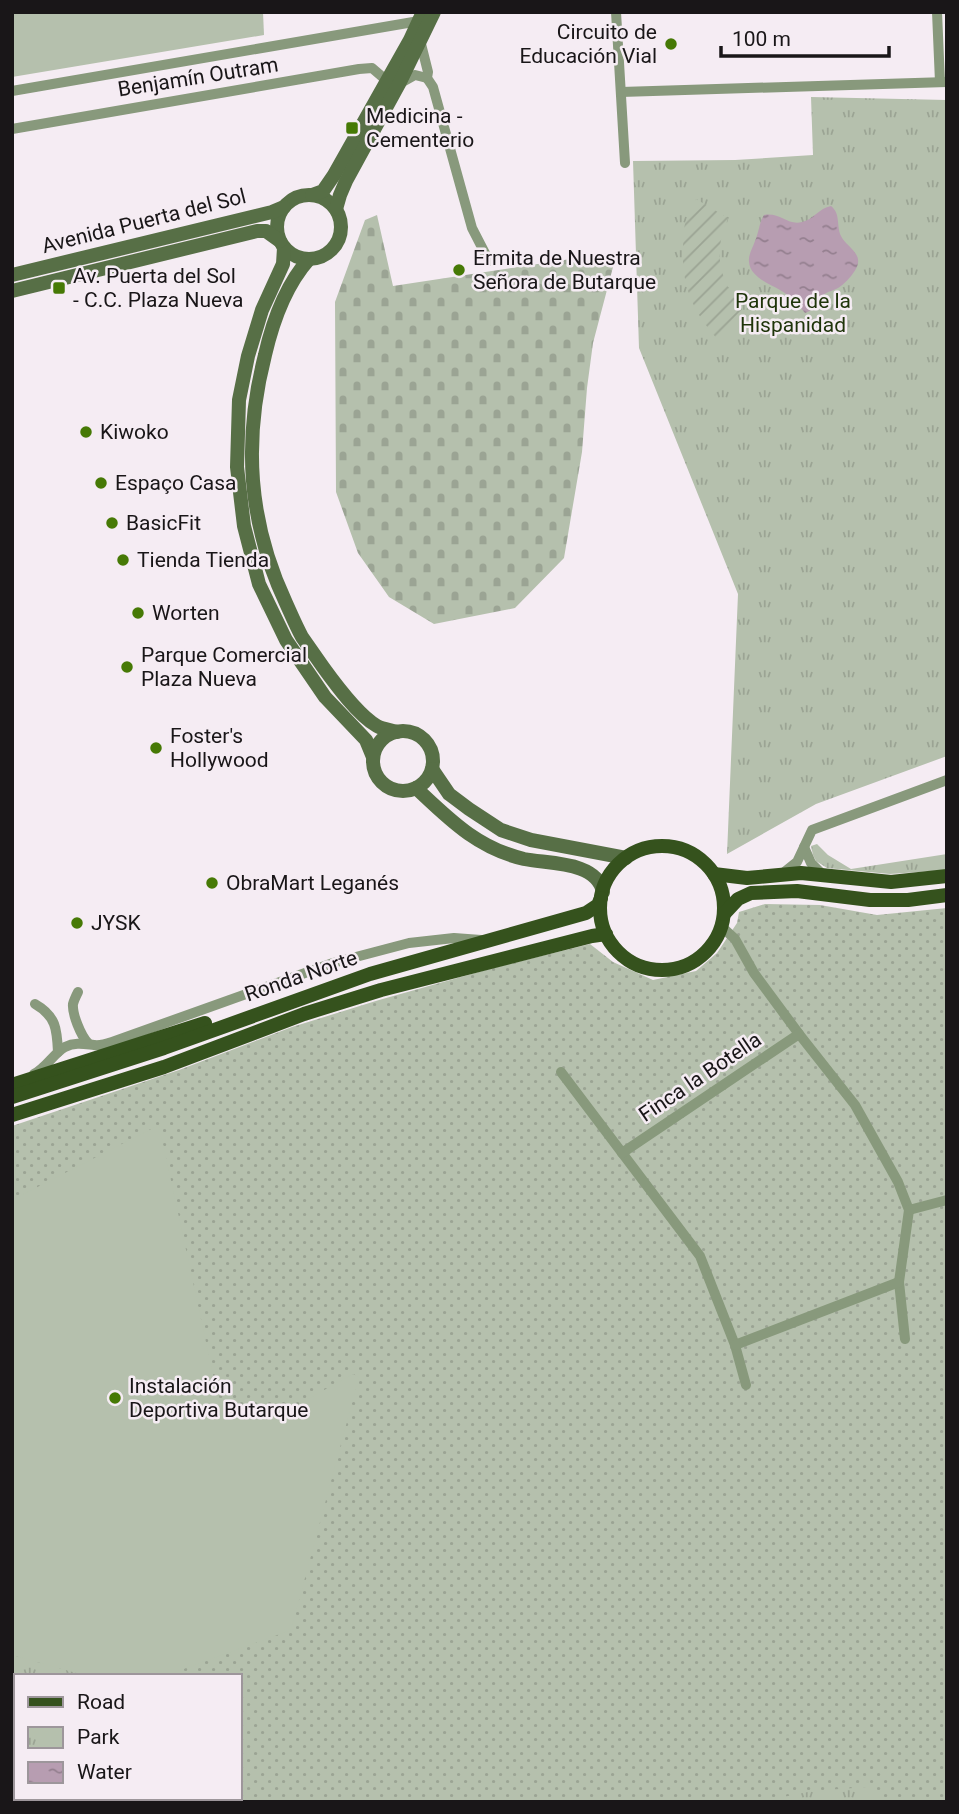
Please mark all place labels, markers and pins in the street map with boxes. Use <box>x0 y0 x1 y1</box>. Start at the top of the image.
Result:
place label: Circuito de Educación Vial <box>520 20 657 68</box>
marker: Circuito de Educación Vial <box>663 36 679 52</box>
place label: Medicina - Cementerio <box>366 104 474 152</box>
marker: Medicina - Cementerio <box>344 120 360 136</box>
place label: Ermita de Nuestra Señora de Butarque <box>473 246 656 294</box>
marker: Ermita de Nuestra Señora de Butarque <box>451 262 467 278</box>
place label: Av. Puerta del Sol - C.C. Plaza Nueva <box>73 264 243 312</box>
marker: Av. Puerta del Sol - C.C. Plaza Nueva <box>51 280 67 296</box>
place label: Kiwoko <box>100 420 169 444</box>
marker: Kiwoko <box>78 424 94 440</box>
place label: Espaço Casa <box>115 471 237 495</box>
marker: Espaço Casa <box>93 475 109 491</box>
place label: BasicFit <box>126 511 201 535</box>
marker: BasicFit <box>104 515 120 531</box>
place label: Tienda Tienda <box>137 548 269 572</box>
marker: Tienda Tienda <box>115 552 131 568</box>
place label: Worten <box>152 601 220 625</box>
marker: Worten <box>130 605 146 621</box>
place label: Parque Comercial Plaza Nueva <box>141 643 307 691</box>
marker: Parque Comercial Plaza Nueva <box>119 659 135 675</box>
place label: Foster's Hollywood <box>170 724 269 772</box>
marker: Foster's Hollywood <box>148 740 164 756</box>
place label: ObraMart Leganés <box>226 871 399 895</box>
marker: ObraMart Leganés <box>204 875 220 891</box>
place label: JYSK <box>91 911 142 935</box>
marker: JYSK <box>69 915 85 931</box>
place label: Instalación Deportiva Butarque <box>129 1374 308 1422</box>
marker: Instalación Deportiva Butarque <box>107 1390 123 1406</box>

